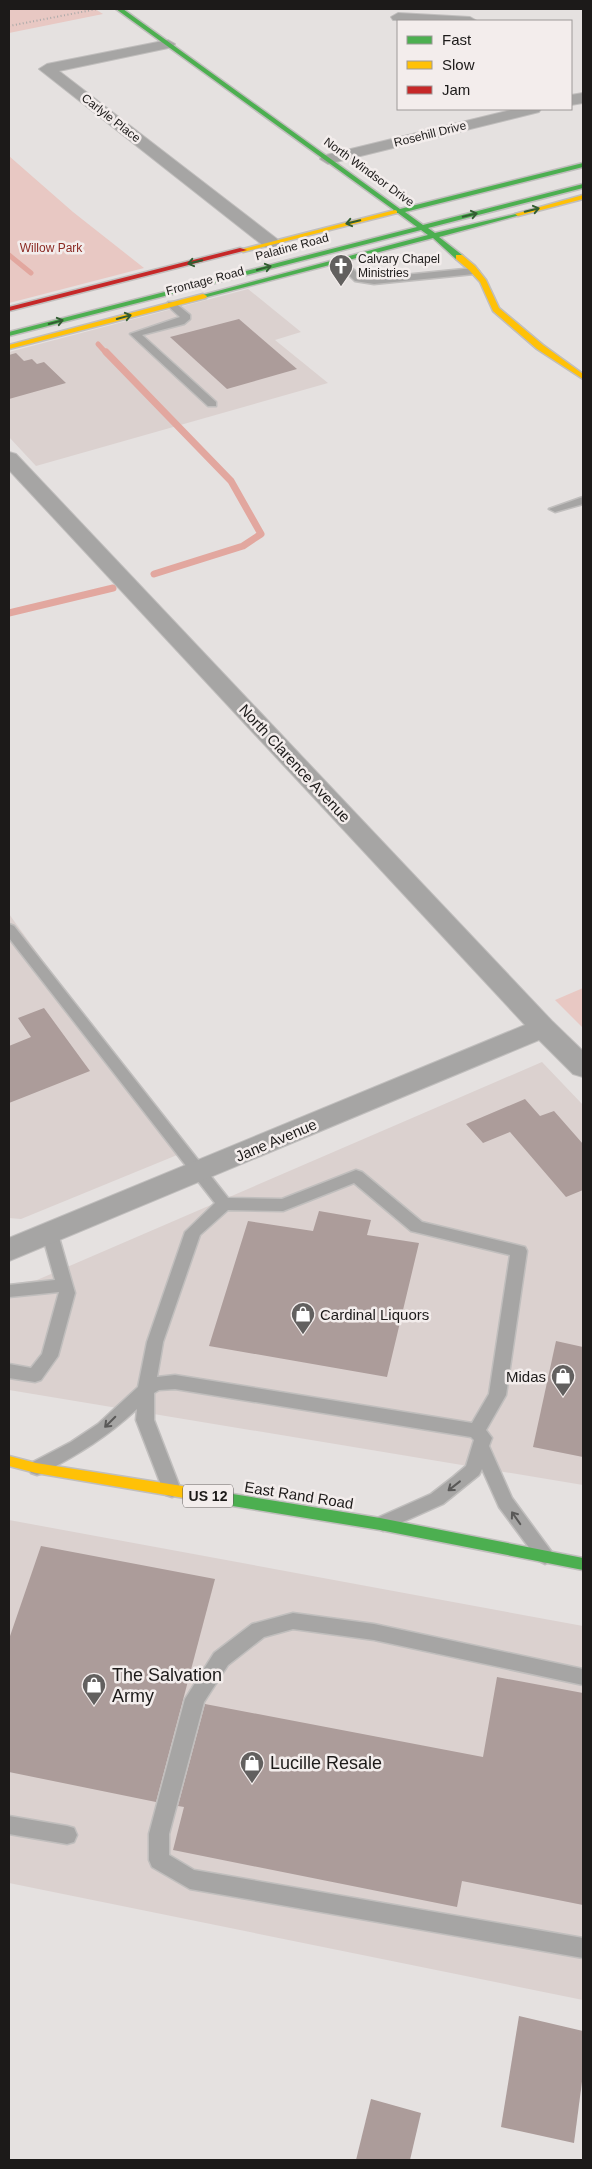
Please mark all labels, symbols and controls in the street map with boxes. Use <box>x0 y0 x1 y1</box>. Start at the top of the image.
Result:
legend <box>397 20 572 110</box>
text: Fast <box>442 31 472 48</box>
text: Slow <box>442 56 475 73</box>
text: Jam <box>442 81 470 98</box>
street label: Carlyle Place <box>79 91 143 145</box>
street label: Rosehill Drive <box>392 118 468 150</box>
street label: North Windsor Drive <box>321 135 417 210</box>
one-way arrow <box>524 205 540 215</box>
one-way arrow <box>461 210 477 219</box>
one-way arrow <box>345 218 361 227</box>
street label: Palatine Road <box>254 230 330 264</box>
park label: Willow Park <box>20 241 83 255</box>
place label: Calvary Chapel Ministries <box>358 252 440 280</box>
church icon: Calvary Chapel Ministries <box>328 253 354 287</box>
one-way arrow <box>187 258 203 267</box>
one-way arrow <box>256 263 272 272</box>
street label: Frontage Road <box>165 264 245 298</box>
one-way arrow <box>115 311 131 321</box>
one-way arrow <box>47 317 63 326</box>
street label: North Clarence Avenue <box>236 701 354 825</box>
street label: Jane Avenue <box>233 1115 319 1165</box>
shop icon: Cardinal Liquors <box>290 1301 316 1335</box>
place label: Cardinal Liquors <box>320 1306 429 1323</box>
shop icon: Midas <box>550 1363 576 1397</box>
place label: Midas <box>506 1368 546 1385</box>
one-way arrow <box>104 1416 116 1429</box>
street label: East Rand Road <box>243 1478 355 1512</box>
one-way arrow <box>448 1481 461 1492</box>
road number: US 12 <box>183 1484 233 1508</box>
one-way arrow <box>511 1511 521 1525</box>
place label: The Salvation Army <box>112 1665 222 1706</box>
shop icon: The Salvation Army <box>81 1672 107 1706</box>
shop icon: Lucille Resale <box>239 1750 265 1784</box>
place label: Lucille Resale <box>270 1753 382 1773</box>

